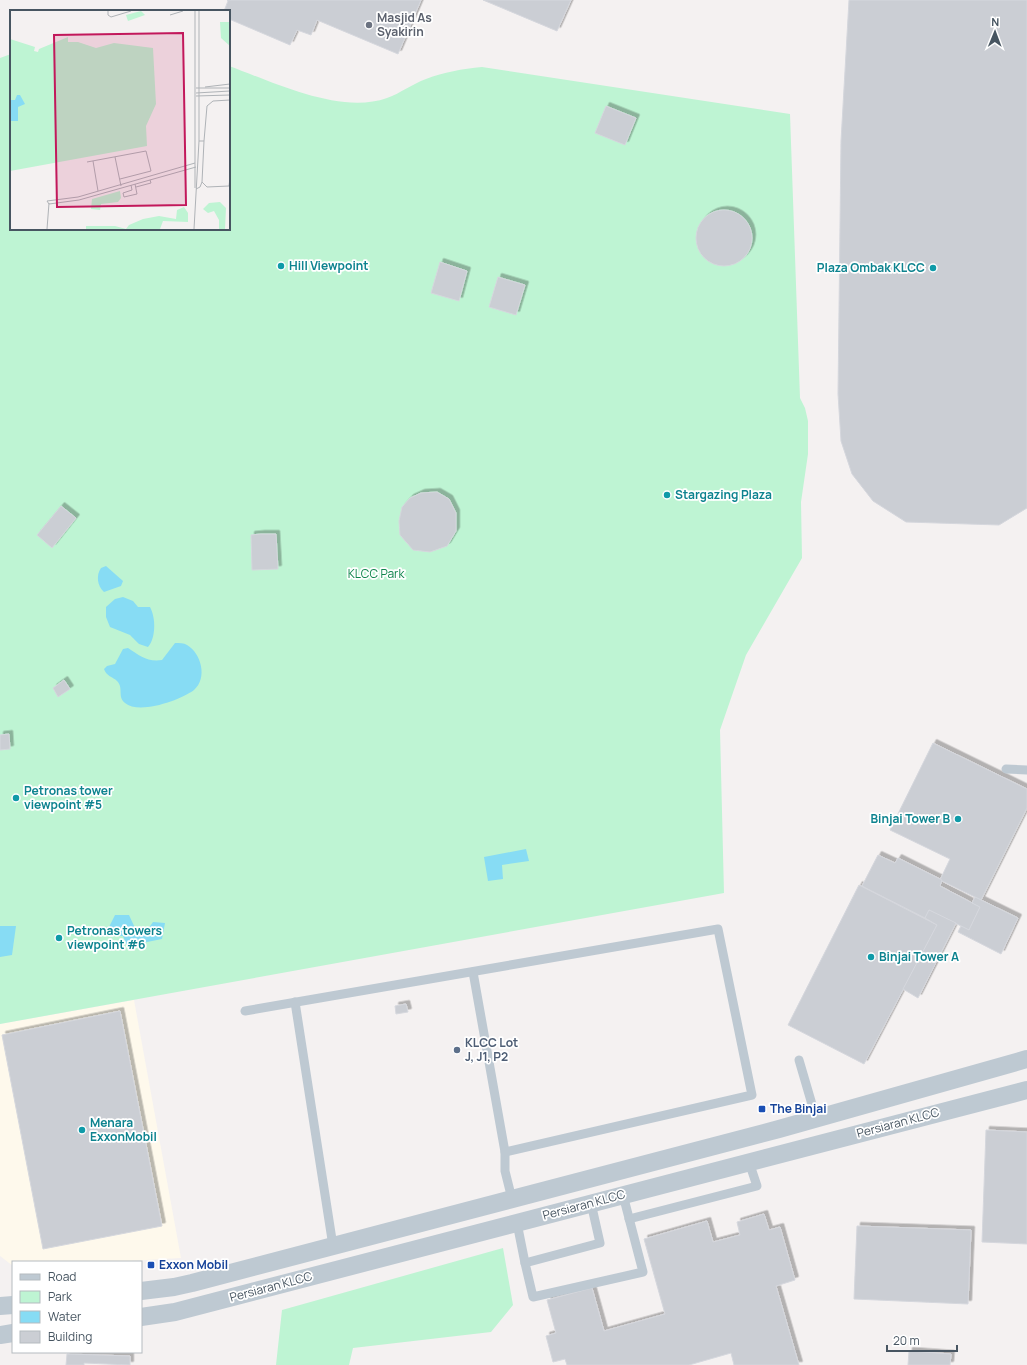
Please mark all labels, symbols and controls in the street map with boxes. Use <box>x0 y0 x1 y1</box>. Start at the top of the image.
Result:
place label: Masjid As Syakirin <box>377 9 432 40</box>
inset map <box>10 10 230 230</box>
north arrow <box>975 12 1015 52</box>
text: N <box>991 14 999 29</box>
marker: Masjid As Syakirin <box>364 20 374 30</box>
place label: Hill Viewpoint <box>289 257 368 274</box>
place label: Plaza Ombak KLCC <box>817 259 925 276</box>
marker: Hill Viewpoint <box>276 261 286 271</box>
marker: Plaza Ombak KLCC <box>928 263 938 273</box>
place label: Stargazing Plaza <box>675 486 772 503</box>
marker: Stargazing Plaza <box>662 490 672 500</box>
park label: KLCC Park <box>348 565 405 582</box>
place label: Petronas tower viewpoint #5 <box>24 782 113 813</box>
marker: Petronas tower viewpoint #5 <box>11 793 21 803</box>
place label: Binjai Tower B <box>871 810 950 827</box>
marker: Binjai Tower B <box>953 814 963 824</box>
place label: Petronas towers viewpoint #6 <box>67 922 163 953</box>
marker: Petronas towers viewpoint #6 <box>54 933 64 943</box>
place label: Binjai Tower A <box>879 948 959 965</box>
marker: Binjai Tower A <box>866 952 876 962</box>
place label: KLCC Lot J, J1, P2 <box>465 1034 518 1065</box>
marker: KLCC Lot J, J1, P2 <box>452 1045 462 1055</box>
place label: The Binjai <box>770 1100 827 1117</box>
street label: Persiaran KLCC <box>855 1103 941 1142</box>
marker: The Binjai <box>757 1104 767 1114</box>
place label: Menara ExxonMobil <box>90 1114 157 1145</box>
marker: Menara ExxonMobil <box>77 1125 87 1135</box>
street label: Persiaran KLCC <box>541 1185 627 1224</box>
place label: Exxon Mobil <box>159 1256 228 1273</box>
marker: Exxon Mobil <box>146 1260 156 1270</box>
legend <box>12 1261 142 1353</box>
street label: Persiaran KLCC <box>228 1267 314 1306</box>
text: Road <box>48 1268 76 1285</box>
text: Park <box>48 1288 73 1305</box>
text: Water <box>48 1308 82 1325</box>
scale bar <box>887 1327 957 1353</box>
text: Building <box>48 1328 92 1345</box>
text: 20 m <box>893 1332 920 1349</box>

